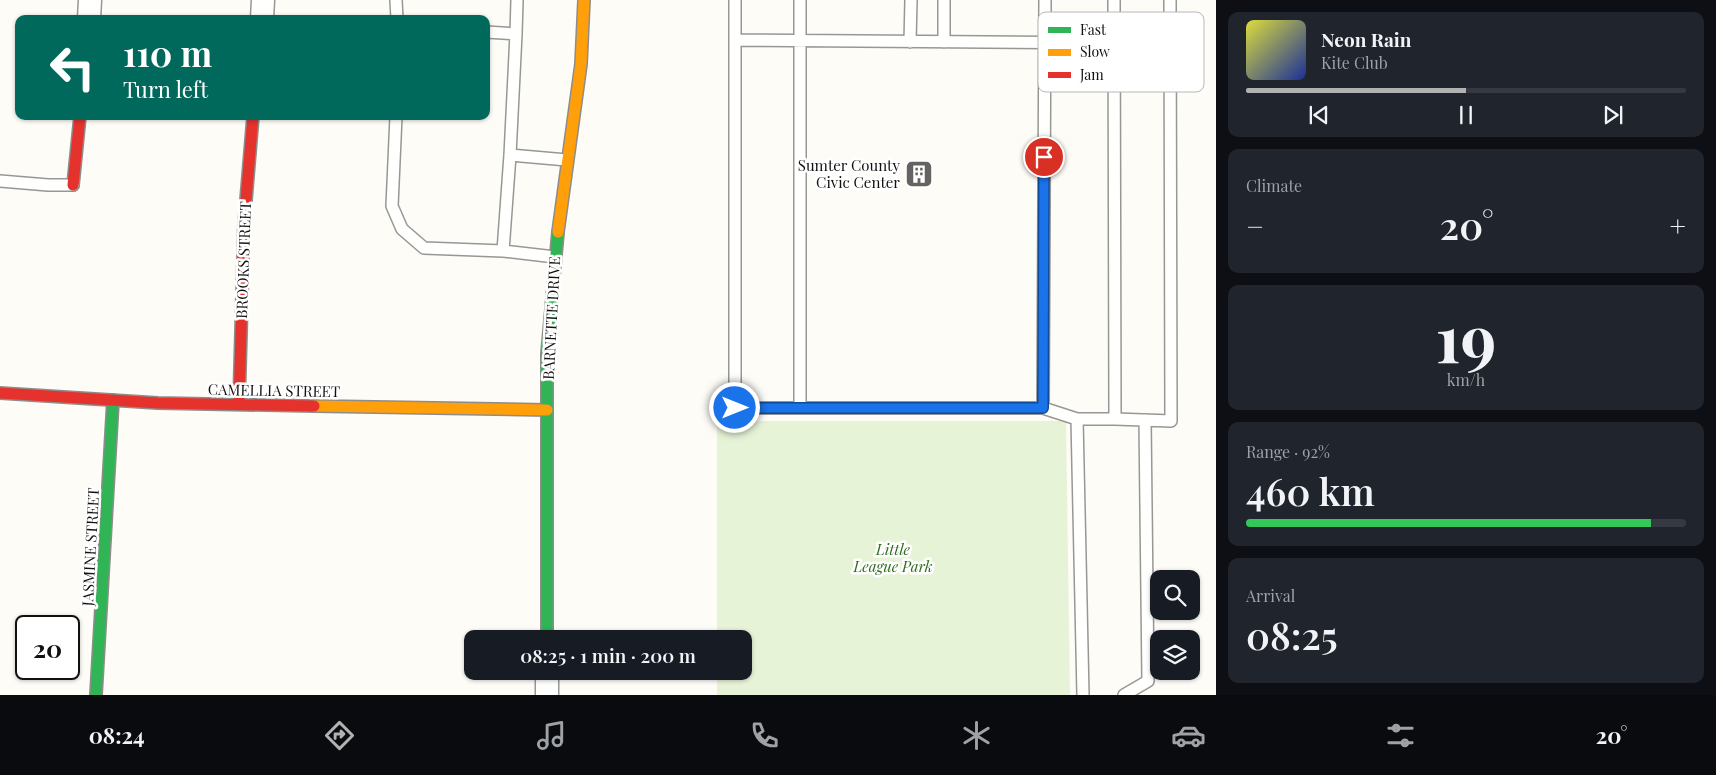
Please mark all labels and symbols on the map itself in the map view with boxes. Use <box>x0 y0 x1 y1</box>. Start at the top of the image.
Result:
legend <box>1038 12 1204 92</box>
text: Fast <box>1080 20 1107 39</box>
text: Slow <box>1080 42 1110 61</box>
text: Jam <box>1079 65 1104 84</box>
pin <box>1023 136 1065 178</box>
place label: Sumter County Civic Center <box>798 155 900 192</box>
building icon: Sumter County Civic Center <box>904 159 934 189</box>
street label: BROOKS STREET <box>231 201 255 319</box>
street label: BARNETTE DRIVE <box>538 256 564 380</box>
street label: CAMELLIA STREET <box>208 379 340 401</box>
position arrow <box>708 381 760 433</box>
street label: JASMINE STREET <box>77 487 103 608</box>
park label: Little League Park <box>852 539 933 576</box>
speed limit sign: 20 <box>15 615 80 680</box>

